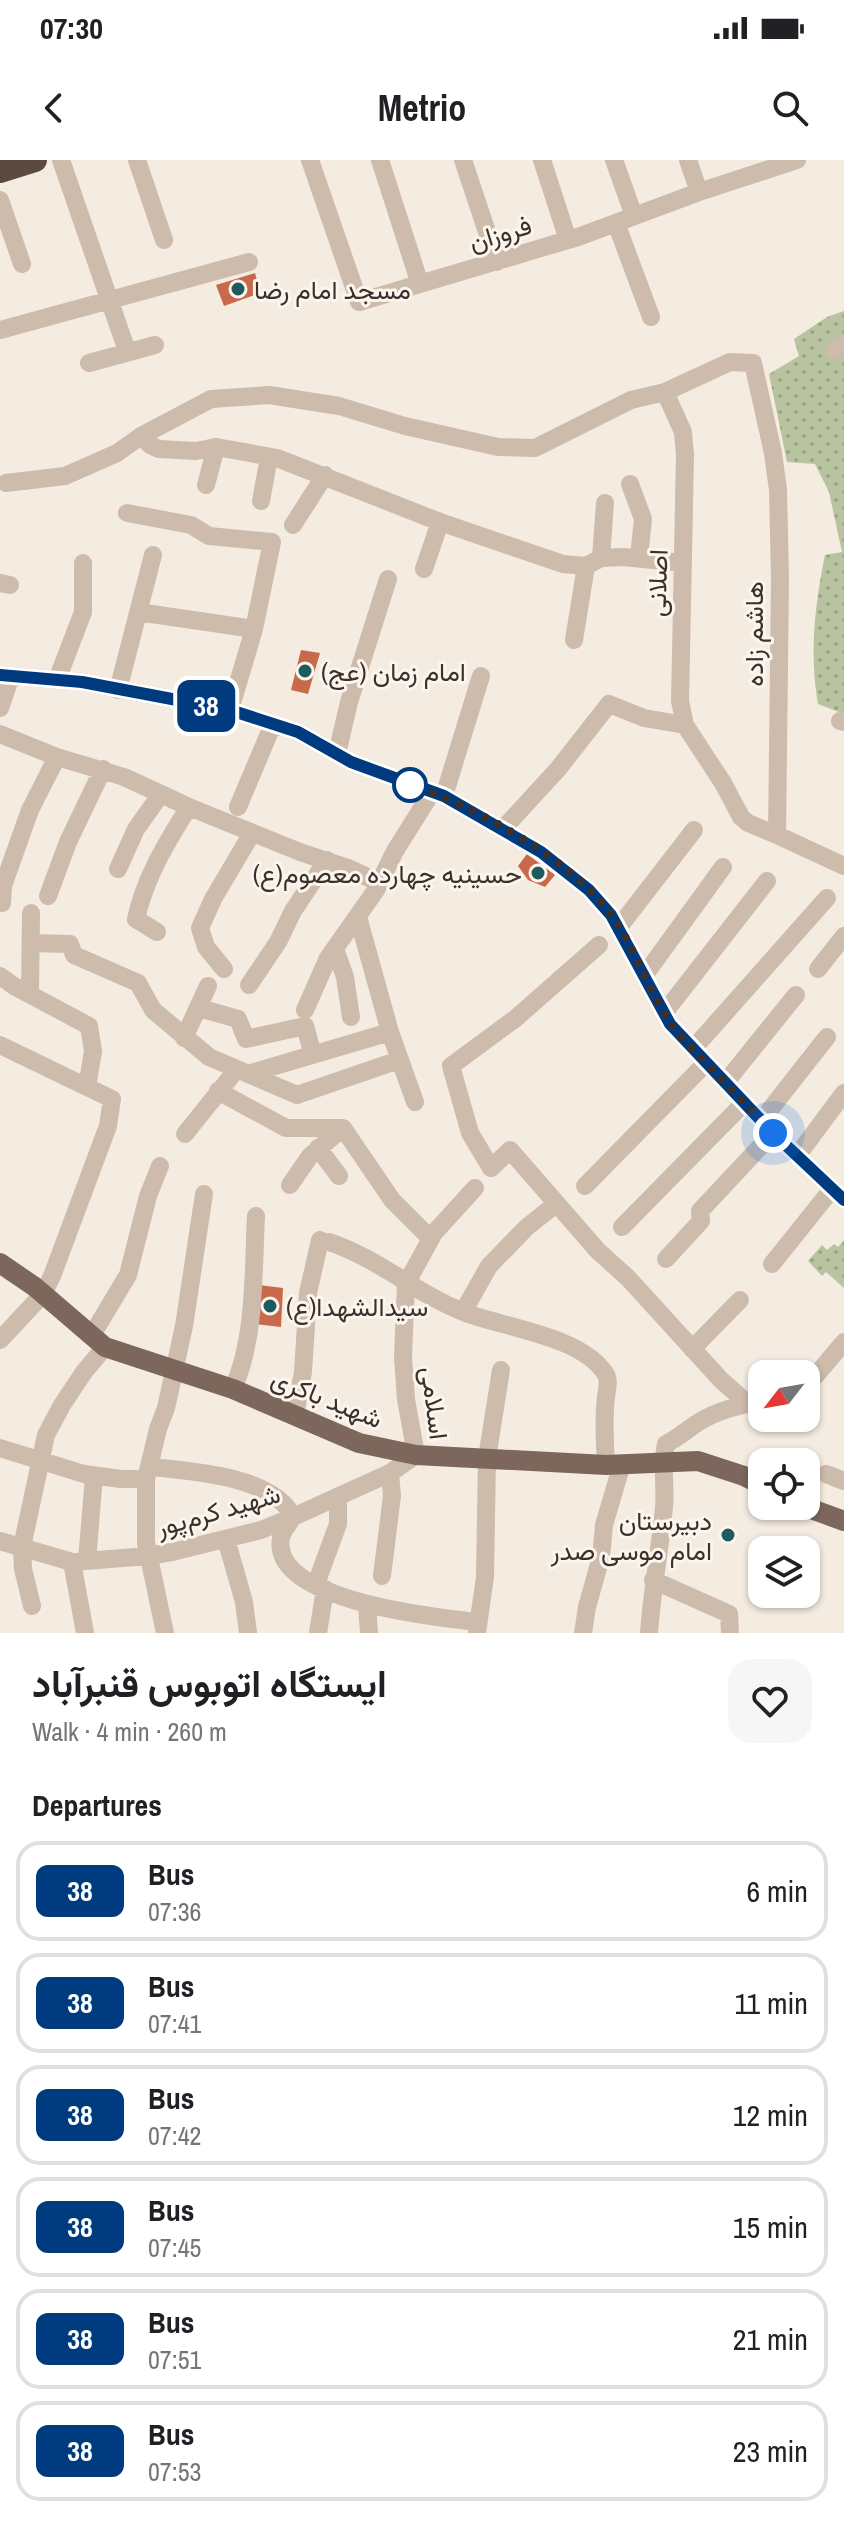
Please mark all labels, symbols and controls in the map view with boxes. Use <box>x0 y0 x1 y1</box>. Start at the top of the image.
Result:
text: 07:30 <box>40 8 103 48</box>
text: Metrio <box>378 84 466 132</box>
icon: back <box>32 86 76 130</box>
icon: search <box>768 86 812 130</box>
street label: فروزان <box>464 207 536 259</box>
place label: مسجد امام رضا <box>254 272 411 307</box>
marker: مسجد امام رضا <box>229 280 247 298</box>
street label: اصلانی <box>638 549 676 617</box>
street label: هاشم زاده <box>736 581 771 687</box>
place label: امام زمان (عج) <box>321 654 466 690</box>
marker: امام زمان (عج) <box>296 662 314 680</box>
line badge: 38 <box>170 680 242 732</box>
text: 38 <box>193 687 219 725</box>
unlabelled marker <box>393 768 427 802</box>
place label: حسینیه چهارده معصوم(ع) <box>253 856 522 892</box>
marker: حسینیه چهارده معصوم(ع) <box>529 864 547 882</box>
your location <box>753 1113 793 1153</box>
place label: سیدالشهدا(ع) <box>286 1289 428 1325</box>
marker: سیدالشهدا(ع) <box>261 1297 279 1315</box>
street label: شهید باکری <box>266 1360 388 1436</box>
north arrow <box>748 1360 820 1432</box>
map controls <box>748 1360 820 1608</box>
street label: اسلامی <box>413 1364 457 1442</box>
button: locate <box>748 1448 820 1520</box>
street label: شهید کرم‌پور <box>151 1476 284 1546</box>
place label: دبیرستان امام موسی صدر <box>550 1503 712 1568</box>
marker: دبیرستان امام موسی صدر <box>719 1526 737 1544</box>
button: layers <box>748 1536 820 1608</box>
text: ایستگاه اتوبوس قنبرآباد <box>32 1658 387 1709</box>
button: heart <box>728 1659 812 1743</box>
text: Walk · 4 min · 260 m <box>32 1714 227 1749</box>
text: Departures <box>32 1785 162 1825</box>
text: Bus <box>148 1854 194 1894</box>
text: 6 min <box>746 1871 808 1911</box>
text: 38 <box>67 1872 93 1910</box>
text: 07:36 <box>148 1894 201 1929</box>
text: Bus <box>148 1966 194 2006</box>
text: 11 min <box>735 1983 808 2023</box>
text: 38 <box>67 1984 93 2022</box>
text: 07:41 <box>148 2006 201 2041</box>
text: Bus <box>148 2078 194 2118</box>
text: 12 min <box>733 2095 808 2135</box>
text: 38 <box>67 2096 93 2134</box>
text: 07:42 <box>148 2118 201 2153</box>
text: Bus <box>148 2190 194 2230</box>
text: 15 min <box>733 2207 808 2247</box>
text: 38 <box>67 2208 93 2246</box>
text: 07:45 <box>148 2230 201 2265</box>
text: Bus <box>148 2302 194 2342</box>
text: 21 min <box>733 2319 808 2359</box>
text: 38 <box>67 2320 93 2358</box>
text: 07:51 <box>148 2342 201 2377</box>
text: Bus <box>148 2414 194 2454</box>
text: 23 min <box>733 2431 808 2471</box>
text: 38 <box>67 2432 93 2470</box>
text: 07:53 <box>148 2454 201 2489</box>

